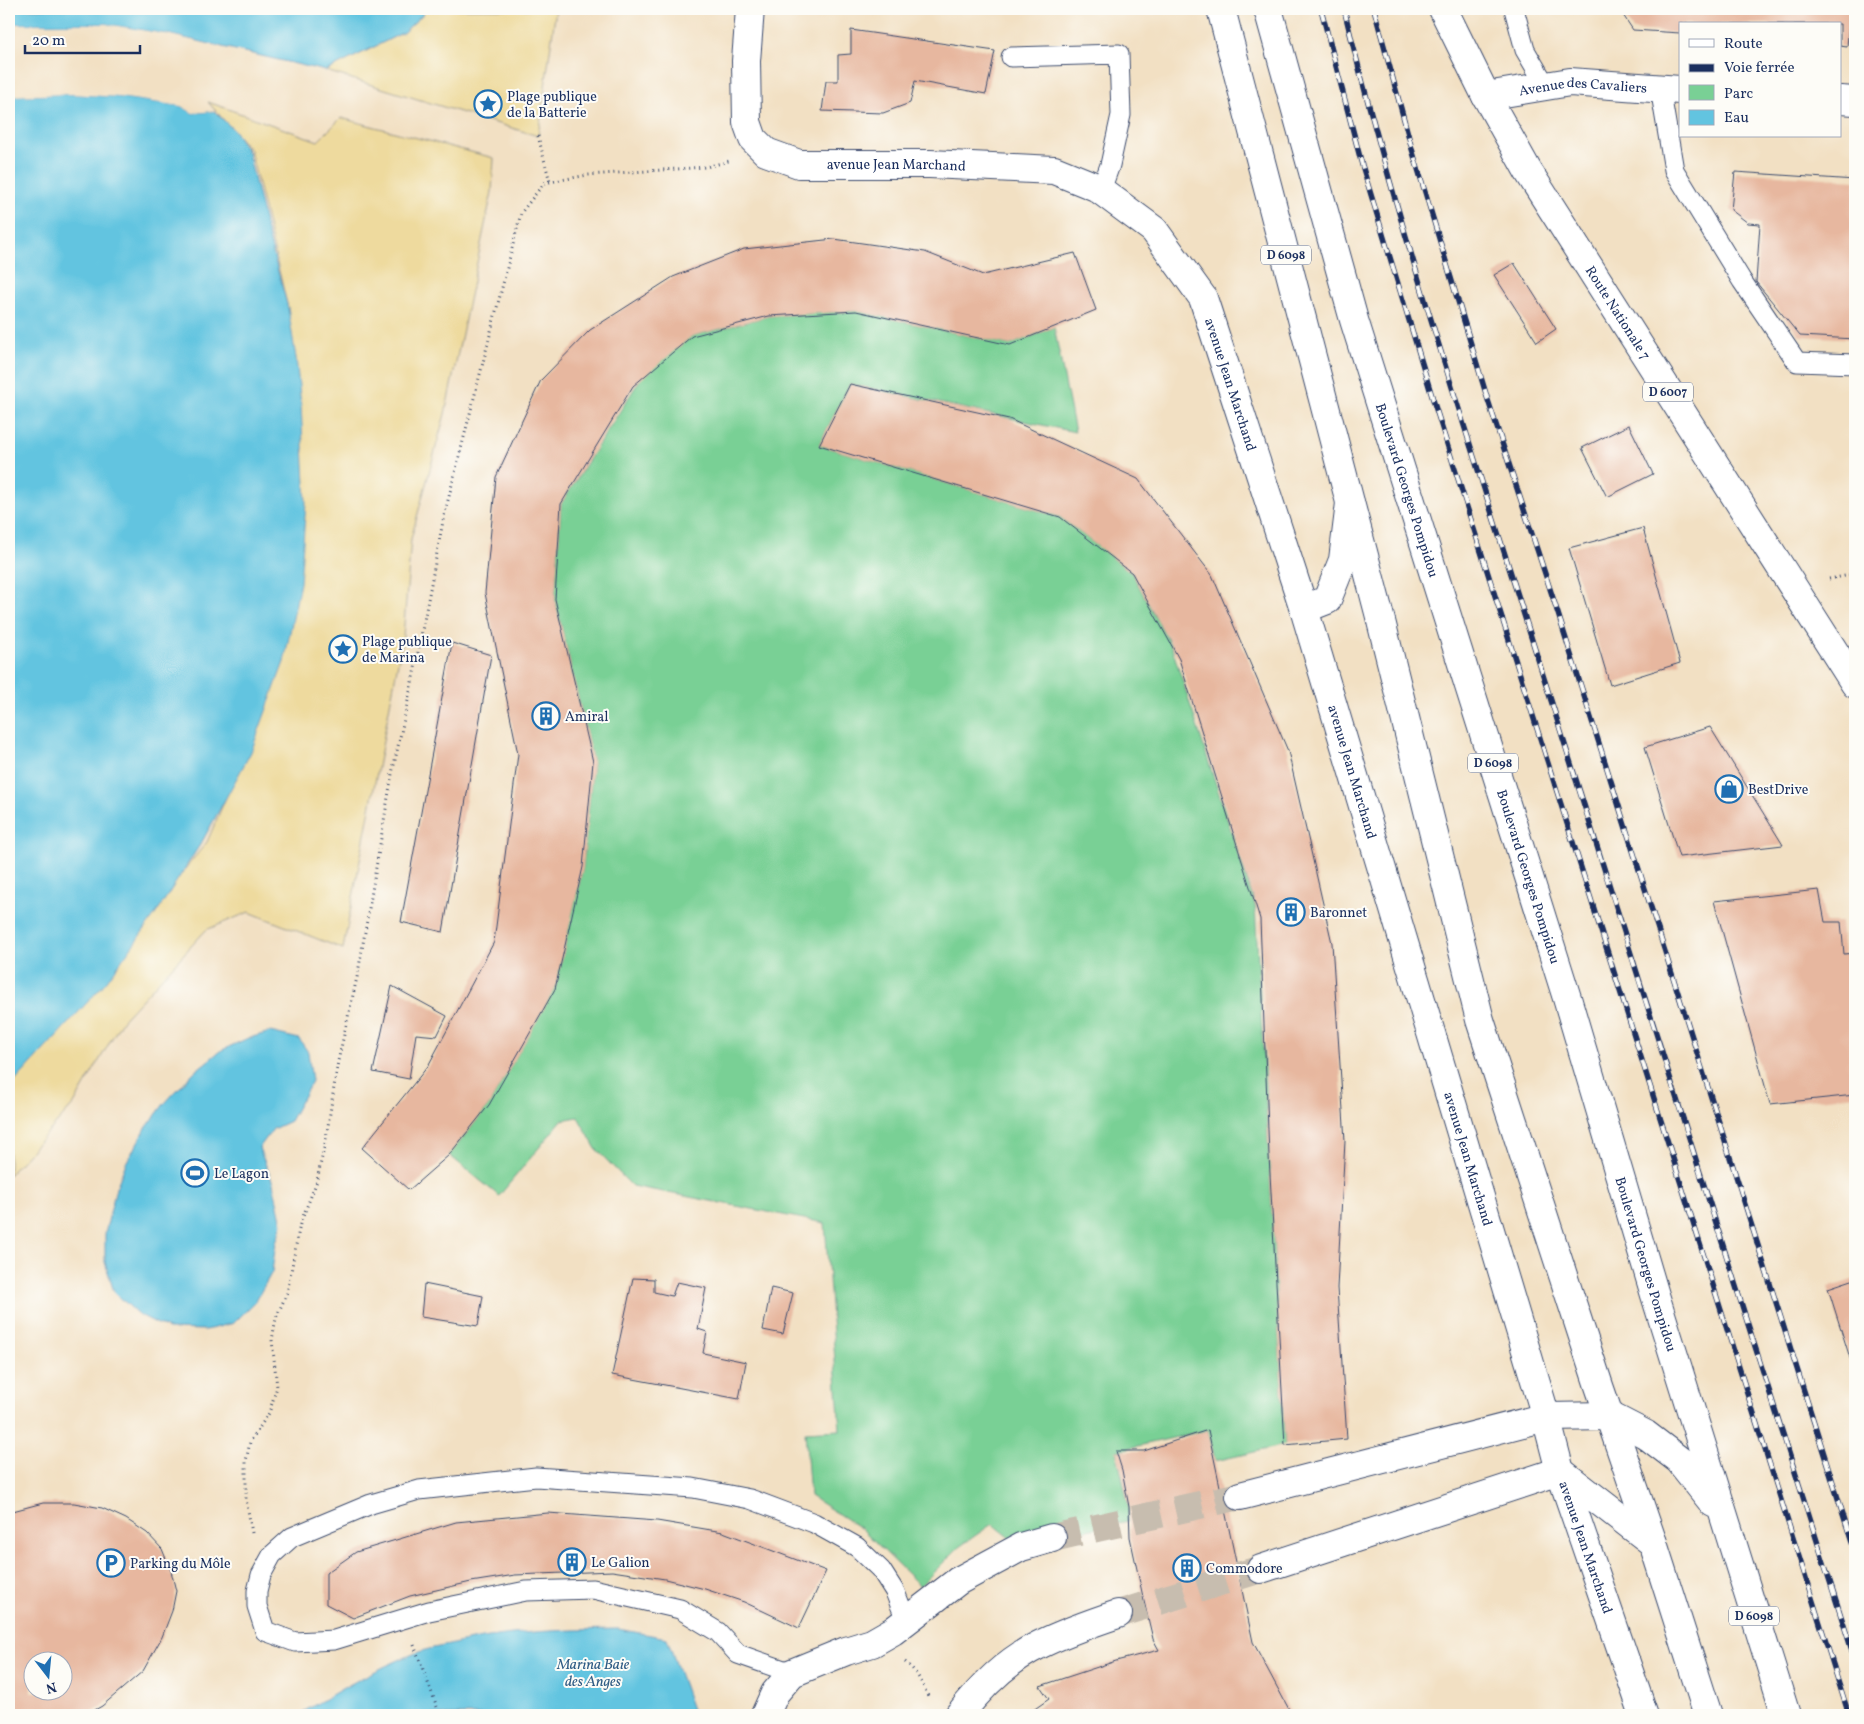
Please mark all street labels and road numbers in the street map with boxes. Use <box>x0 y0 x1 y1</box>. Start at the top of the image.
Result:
street label: Avenue des Cavaliers <box>1518 74 1648 101</box>
street label: avenue Jean Marchand <box>827 156 966 177</box>
road number: D 6098 <box>1261 246 1311 264</box>
street label: Route Nationale 7 <box>1580 263 1654 364</box>
street label: avenue Jean Marchand <box>1199 316 1260 454</box>
road number: D 6007 <box>1643 382 1693 402</box>
street label: Boulevard Georges Pompidou <box>1370 401 1442 580</box>
street label: avenue Jean Marchand <box>1322 703 1380 842</box>
road number: D 6098 <box>1468 754 1518 772</box>
street label: Boulevard Georges Pompidou <box>1491 787 1564 967</box>
street label: avenue Jean Marchand <box>1438 1090 1496 1229</box>
street label: Boulevard Georges Pompidou <box>1610 1175 1680 1354</box>
street label: avenue Jean Marchand <box>1553 1479 1616 1617</box>
road number: D 6098 <box>1729 1606 1779 1625</box>

